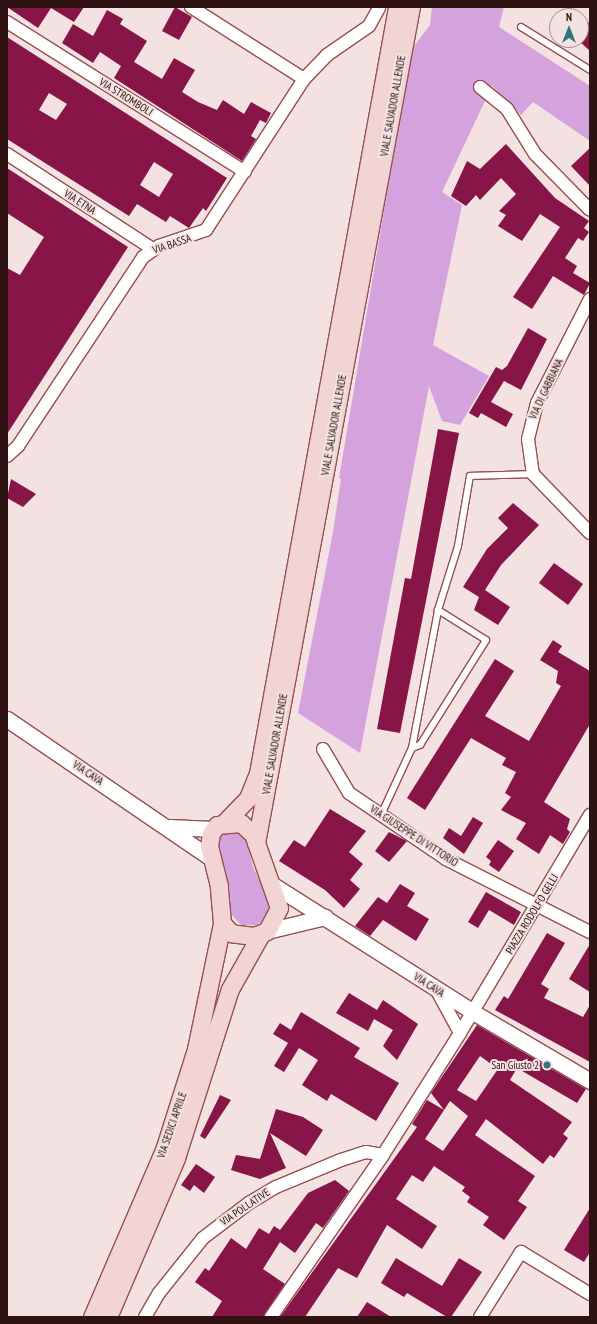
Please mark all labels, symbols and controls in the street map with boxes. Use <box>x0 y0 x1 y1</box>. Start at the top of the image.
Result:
north arrow <box>549 8 589 48</box>
text: N <box>566 10 572 24</box>
street label: VIALE SALVADOR ALLENDE <box>378 54 408 158</box>
street label: VIA STROMBOLI <box>97 75 155 119</box>
street label: VIA ETNA <box>61 187 99 217</box>
street label: VIA BASSA <box>151 231 193 257</box>
street label: VIA DI GABBIANA <box>526 356 566 422</box>
street label: VIALE SALVADOR ALLENDE <box>319 373 349 477</box>
street label: VIALE SALVADOR ALLENDE <box>260 692 290 796</box>
street label: VIA CAVA <box>70 758 106 788</box>
street label: VIA GIUSEPPE DI VITTORIO <box>367 802 461 870</box>
street label: PIAZZA RODOLFO GELLI <box>503 871 561 957</box>
street label: VIA CAVA <box>411 970 447 1000</box>
place label: San Giusto 2 <box>491 1058 539 1072</box>
marker: San Giusto 2 <box>542 1060 552 1070</box>
street label: VIA SEDICI APRILE <box>154 1090 190 1160</box>
street label: VIA POLLATIVE <box>218 1186 272 1228</box>

